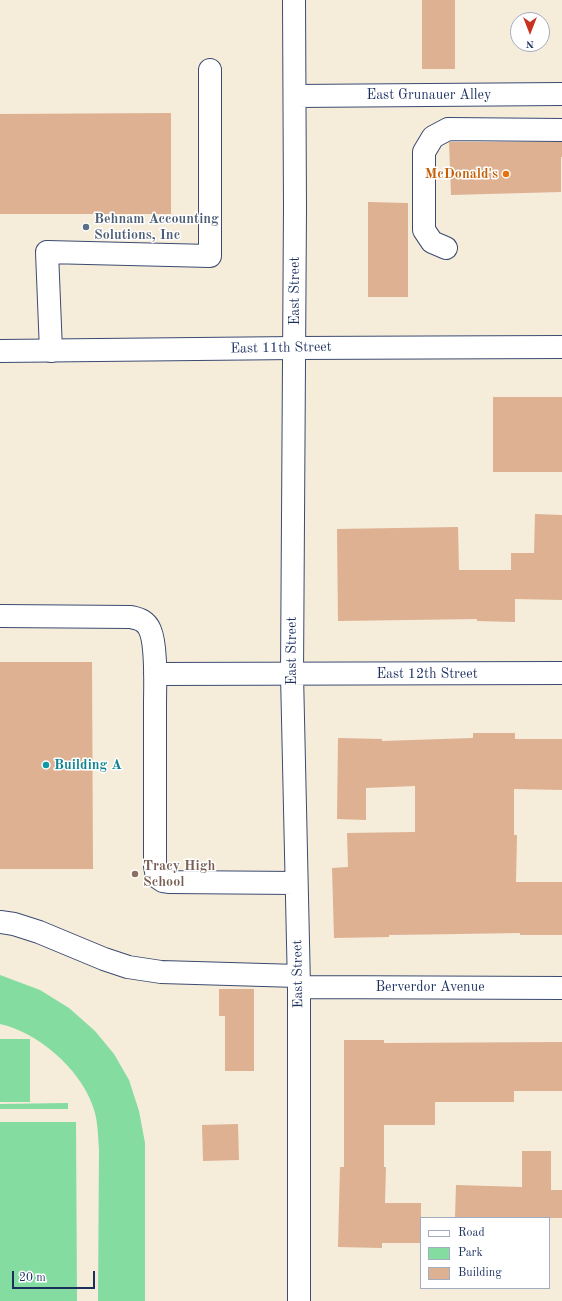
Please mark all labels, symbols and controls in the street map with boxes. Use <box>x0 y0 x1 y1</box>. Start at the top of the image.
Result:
north arrow <box>510 12 550 52</box>
text: N <box>526 38 534 49</box>
street label: East Grunauer Alley <box>367 87 491 103</box>
place label: McDonald's <box>425 166 498 182</box>
marker: McDonald's <box>501 169 511 179</box>
place label: Behnam Accounting Solutions, Inc <box>94 211 219 244</box>
marker: Behnam Accounting Solutions, Inc <box>81 222 91 232</box>
street label: East Street <box>287 257 303 325</box>
street label: East 11th Street <box>230 339 332 357</box>
street label: East Street <box>284 617 300 685</box>
street label: East 12th Street <box>376 666 478 682</box>
place label: Building A <box>54 757 122 773</box>
marker: Building A <box>41 760 51 770</box>
place label: Tracy High School <box>143 858 215 890</box>
marker: Tracy High School <box>130 869 140 879</box>
street label: East Street <box>289 940 307 1008</box>
street label: Berverdor Avenue <box>375 979 485 995</box>
legend <box>420 1217 550 1289</box>
text: Road <box>458 1227 485 1239</box>
text: Park <box>458 1247 483 1259</box>
scale bar <box>14 1263 97 1289</box>
text: Building <box>458 1267 502 1279</box>
text: 20 m <box>19 1272 46 1284</box>

